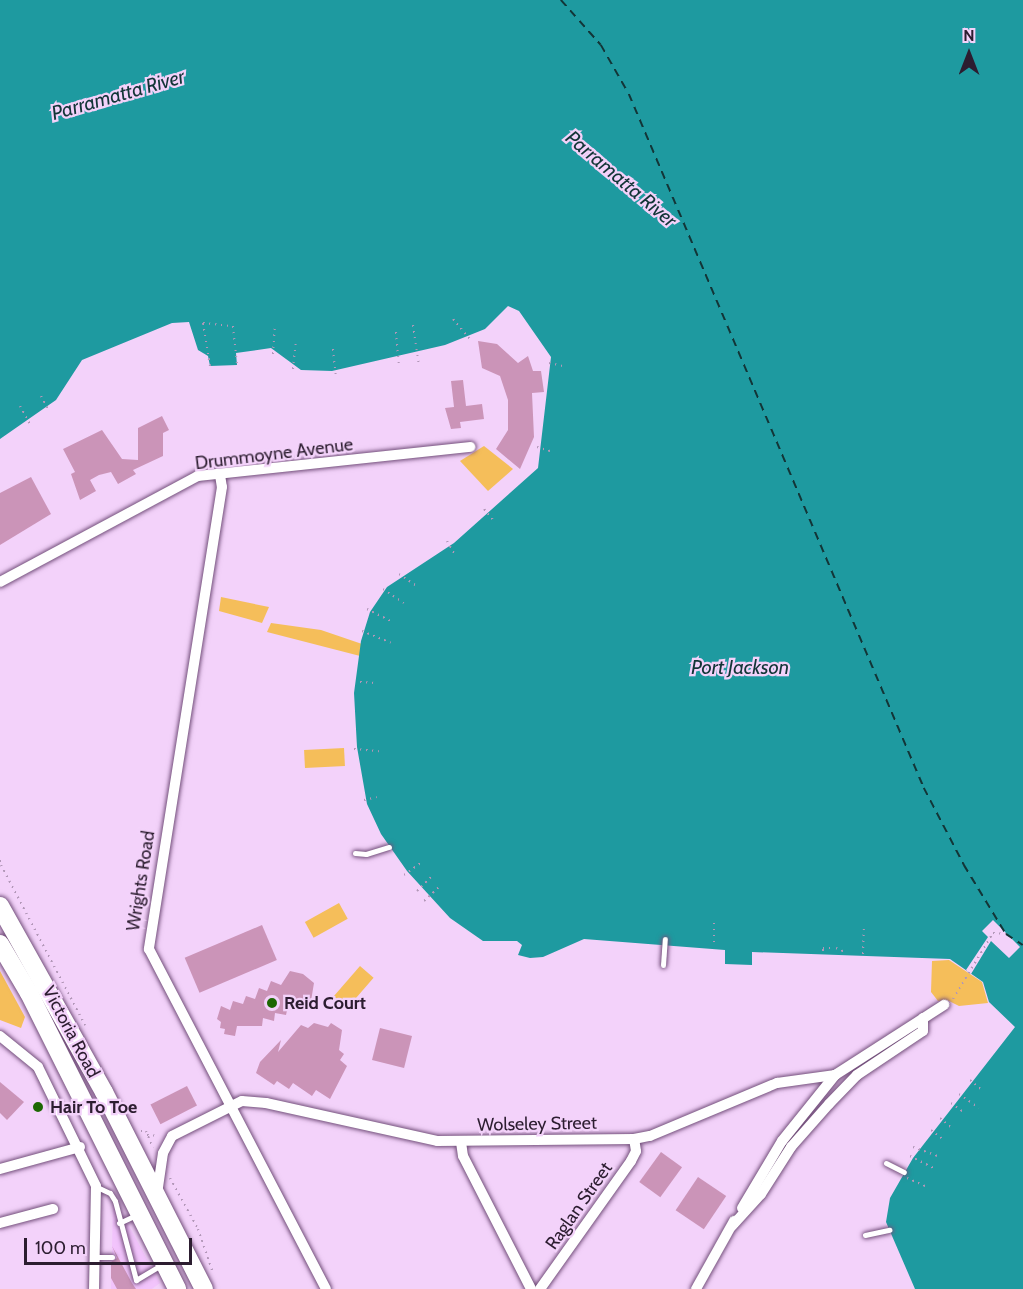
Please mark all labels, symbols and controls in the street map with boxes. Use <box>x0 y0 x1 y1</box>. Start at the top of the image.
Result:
north arrow <box>939 24 999 84</box>
text: N <box>963 26 975 45</box>
water label: Parramatta River <box>49 65 187 125</box>
water label: Parramatta River <box>561 126 681 232</box>
street label: Drummoyne Avenue <box>194 434 354 474</box>
water label: Port Jackson <box>691 655 789 679</box>
street label: Wrights Road <box>122 829 160 933</box>
street label: Victoria Road <box>38 982 104 1082</box>
place label: Reid Court <box>284 992 366 1014</box>
marker: Reid Court <box>265 996 279 1010</box>
place label: Hair To Toe <box>50 1096 137 1118</box>
marker: Hair To Toe <box>31 1100 45 1114</box>
street label: Wolseley Street <box>477 1112 597 1136</box>
street label: Raglan Street <box>541 1158 617 1254</box>
scale bar <box>27 1226 195 1264</box>
text: 100 m <box>35 1237 86 1259</box>

